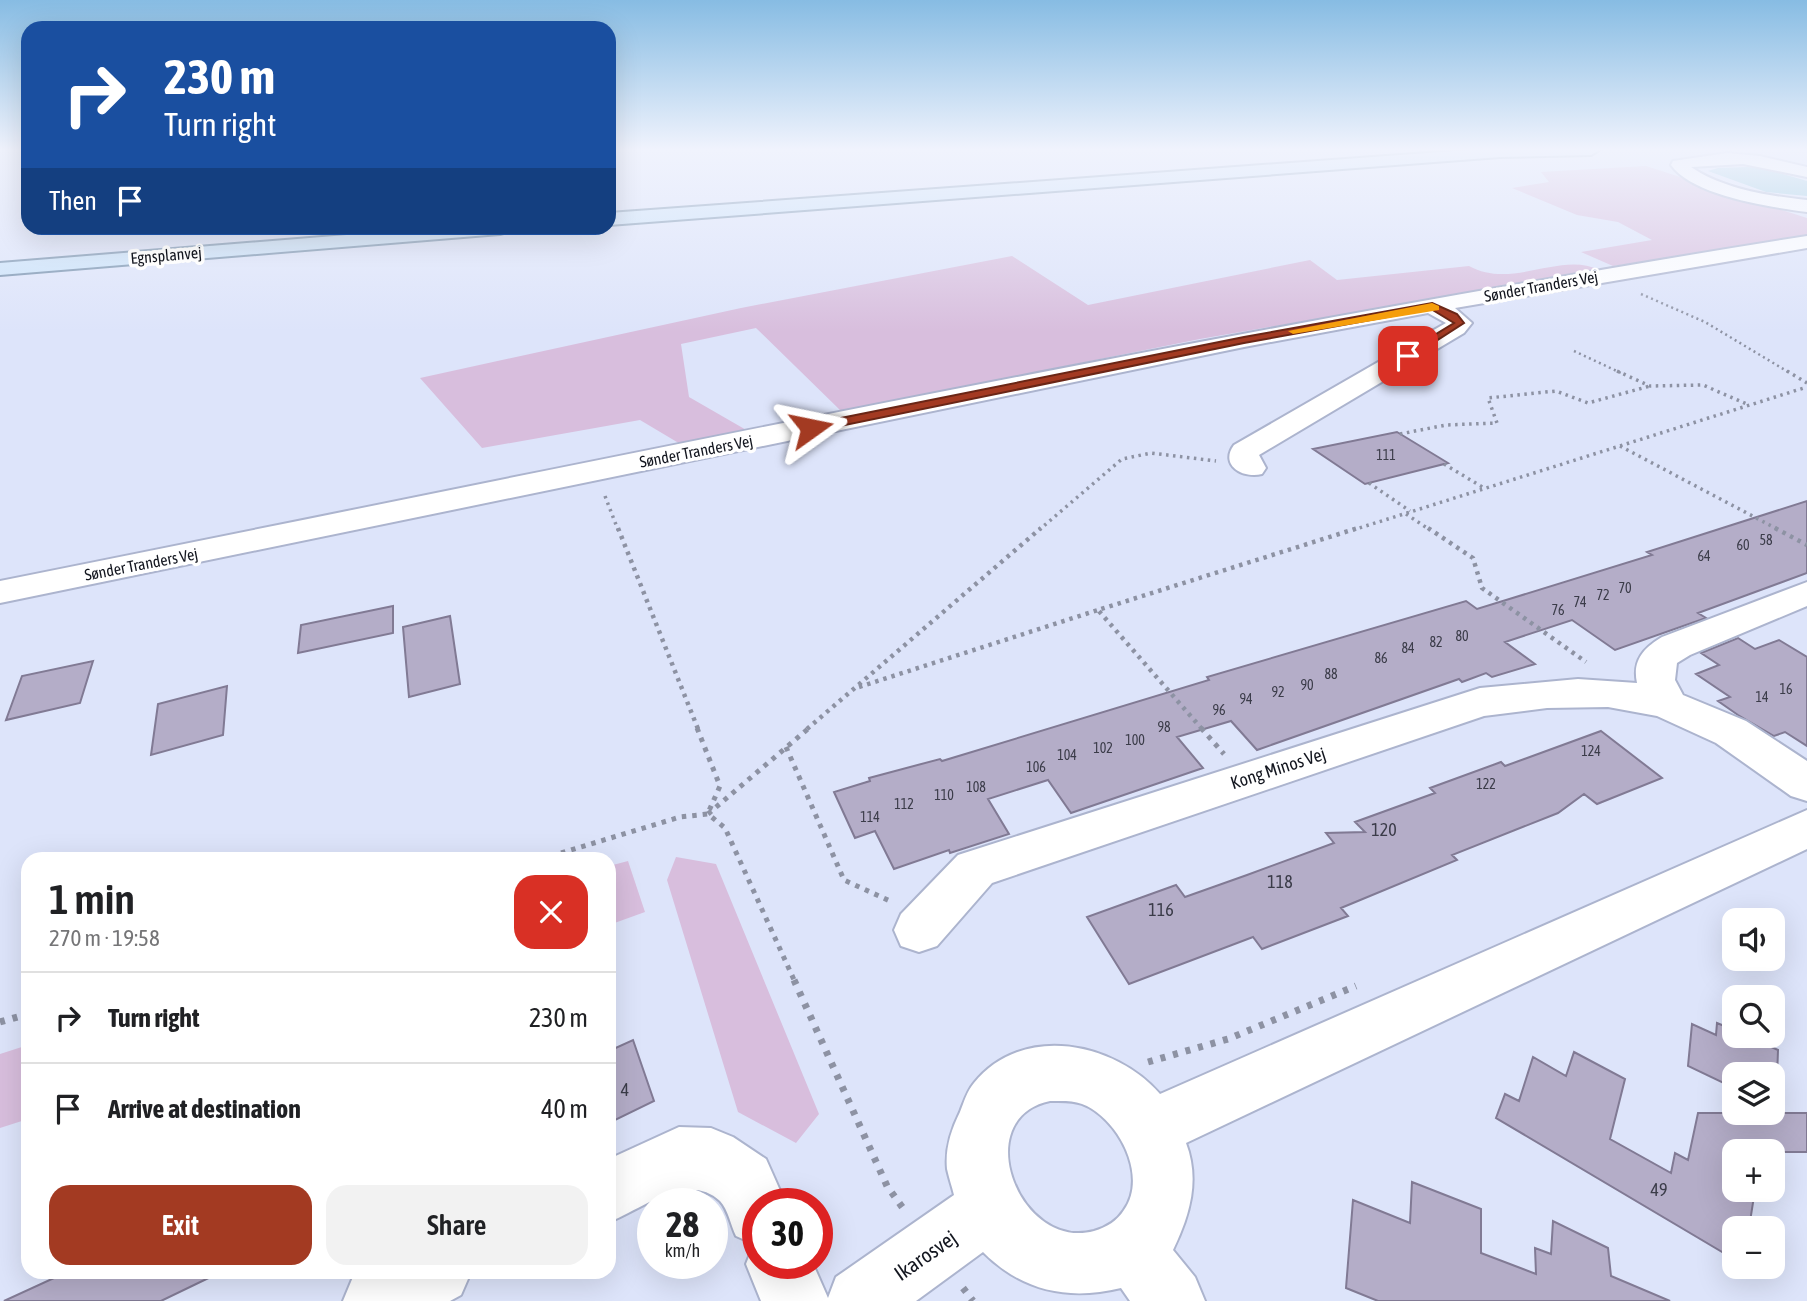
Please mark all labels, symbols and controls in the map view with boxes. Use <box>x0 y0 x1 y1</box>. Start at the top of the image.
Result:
text: 230 m <box>164 48 275 104</box>
icon: right <box>49 49 140 140</box>
text: Turn right <box>164 106 277 143</box>
icon: arrive <box>111 182 149 220</box>
text: Then <box>49 186 97 216</box>
street label: Egnsplanvej <box>130 243 202 268</box>
street label: Sønder Tranders Vej <box>1483 267 1599 306</box>
pin <box>1378 326 1438 386</box>
icon: arrive <box>1389 337 1427 375</box>
position arrow <box>774 391 848 465</box>
street label: Sønder Tranders Vej <box>638 431 754 472</box>
house number: 111 <box>1376 447 1396 463</box>
house number: 58 <box>1759 532 1773 548</box>
house number: 60 <box>1736 537 1750 553</box>
street label: Sønder Tranders Vej <box>83 544 199 585</box>
house number: 64 <box>1697 548 1711 564</box>
house number: 70 <box>1618 580 1632 596</box>
house number: 72 <box>1596 587 1610 603</box>
house number: 74 <box>1573 594 1587 610</box>
house number: 76 <box>1551 602 1565 618</box>
house number: 80 <box>1455 628 1469 644</box>
house number: 82 <box>1429 634 1443 650</box>
house number: 84 <box>1401 640 1415 656</box>
house number: 86 <box>1374 650 1388 666</box>
house number: 88 <box>1324 666 1338 682</box>
house number: 90 <box>1300 677 1314 693</box>
house number: 16 <box>1779 681 1793 697</box>
house number: 92 <box>1271 684 1285 700</box>
house number: 14 <box>1755 689 1769 705</box>
house number: 94 <box>1239 691 1253 707</box>
house number: 96 <box>1212 702 1226 718</box>
house number: 98 <box>1157 719 1171 735</box>
house number: 100 <box>1125 732 1145 748</box>
house number: 102 <box>1093 740 1113 756</box>
street label: Kong Minos Vej <box>1228 743 1328 793</box>
house number: 124 <box>1581 743 1601 759</box>
house number: 104 <box>1057 747 1077 763</box>
house number: 106 <box>1026 759 1046 775</box>
house number: 122 <box>1476 776 1496 792</box>
house number: 108 <box>966 779 986 795</box>
house number: 110 <box>934 787 954 803</box>
house number: 112 <box>894 796 914 812</box>
house number: 114 <box>860 809 880 825</box>
house number: 120 <box>1371 819 1397 840</box>
house number: 118 <box>1267 871 1293 892</box>
text: 1 min <box>49 875 135 923</box>
button: close <box>514 875 588 949</box>
house number: 116 <box>1148 899 1174 920</box>
map controls <box>1722 908 1785 1279</box>
button: sound <box>1722 908 1785 971</box>
text: 270 m · 19:58 <box>49 925 160 951</box>
button: search <box>1722 985 1785 1048</box>
icon: right <box>49 999 87 1037</box>
text: Turn right <box>108 1003 199 1033</box>
text: 230 m <box>529 1003 588 1033</box>
button: layers <box>1722 1062 1785 1125</box>
house number: 4 <box>621 1079 629 1100</box>
icon: arrive <box>49 1090 87 1128</box>
text: Arrive at destination <box>108 1094 301 1124</box>
text: 40 m <box>541 1094 588 1124</box>
button: + <box>1722 1139 1785 1202</box>
house number: 49 <box>1651 1179 1667 1200</box>
button: Exit <box>49 1185 312 1265</box>
button: Share <box>326 1185 588 1265</box>
speed limit sign: 30 <box>742 1188 833 1279</box>
text: 28 <box>666 1204 699 1244</box>
button: − <box>1722 1216 1785 1279</box>
street label: Ikarosvej <box>889 1225 961 1285</box>
text: km/h <box>665 1240 700 1261</box>

